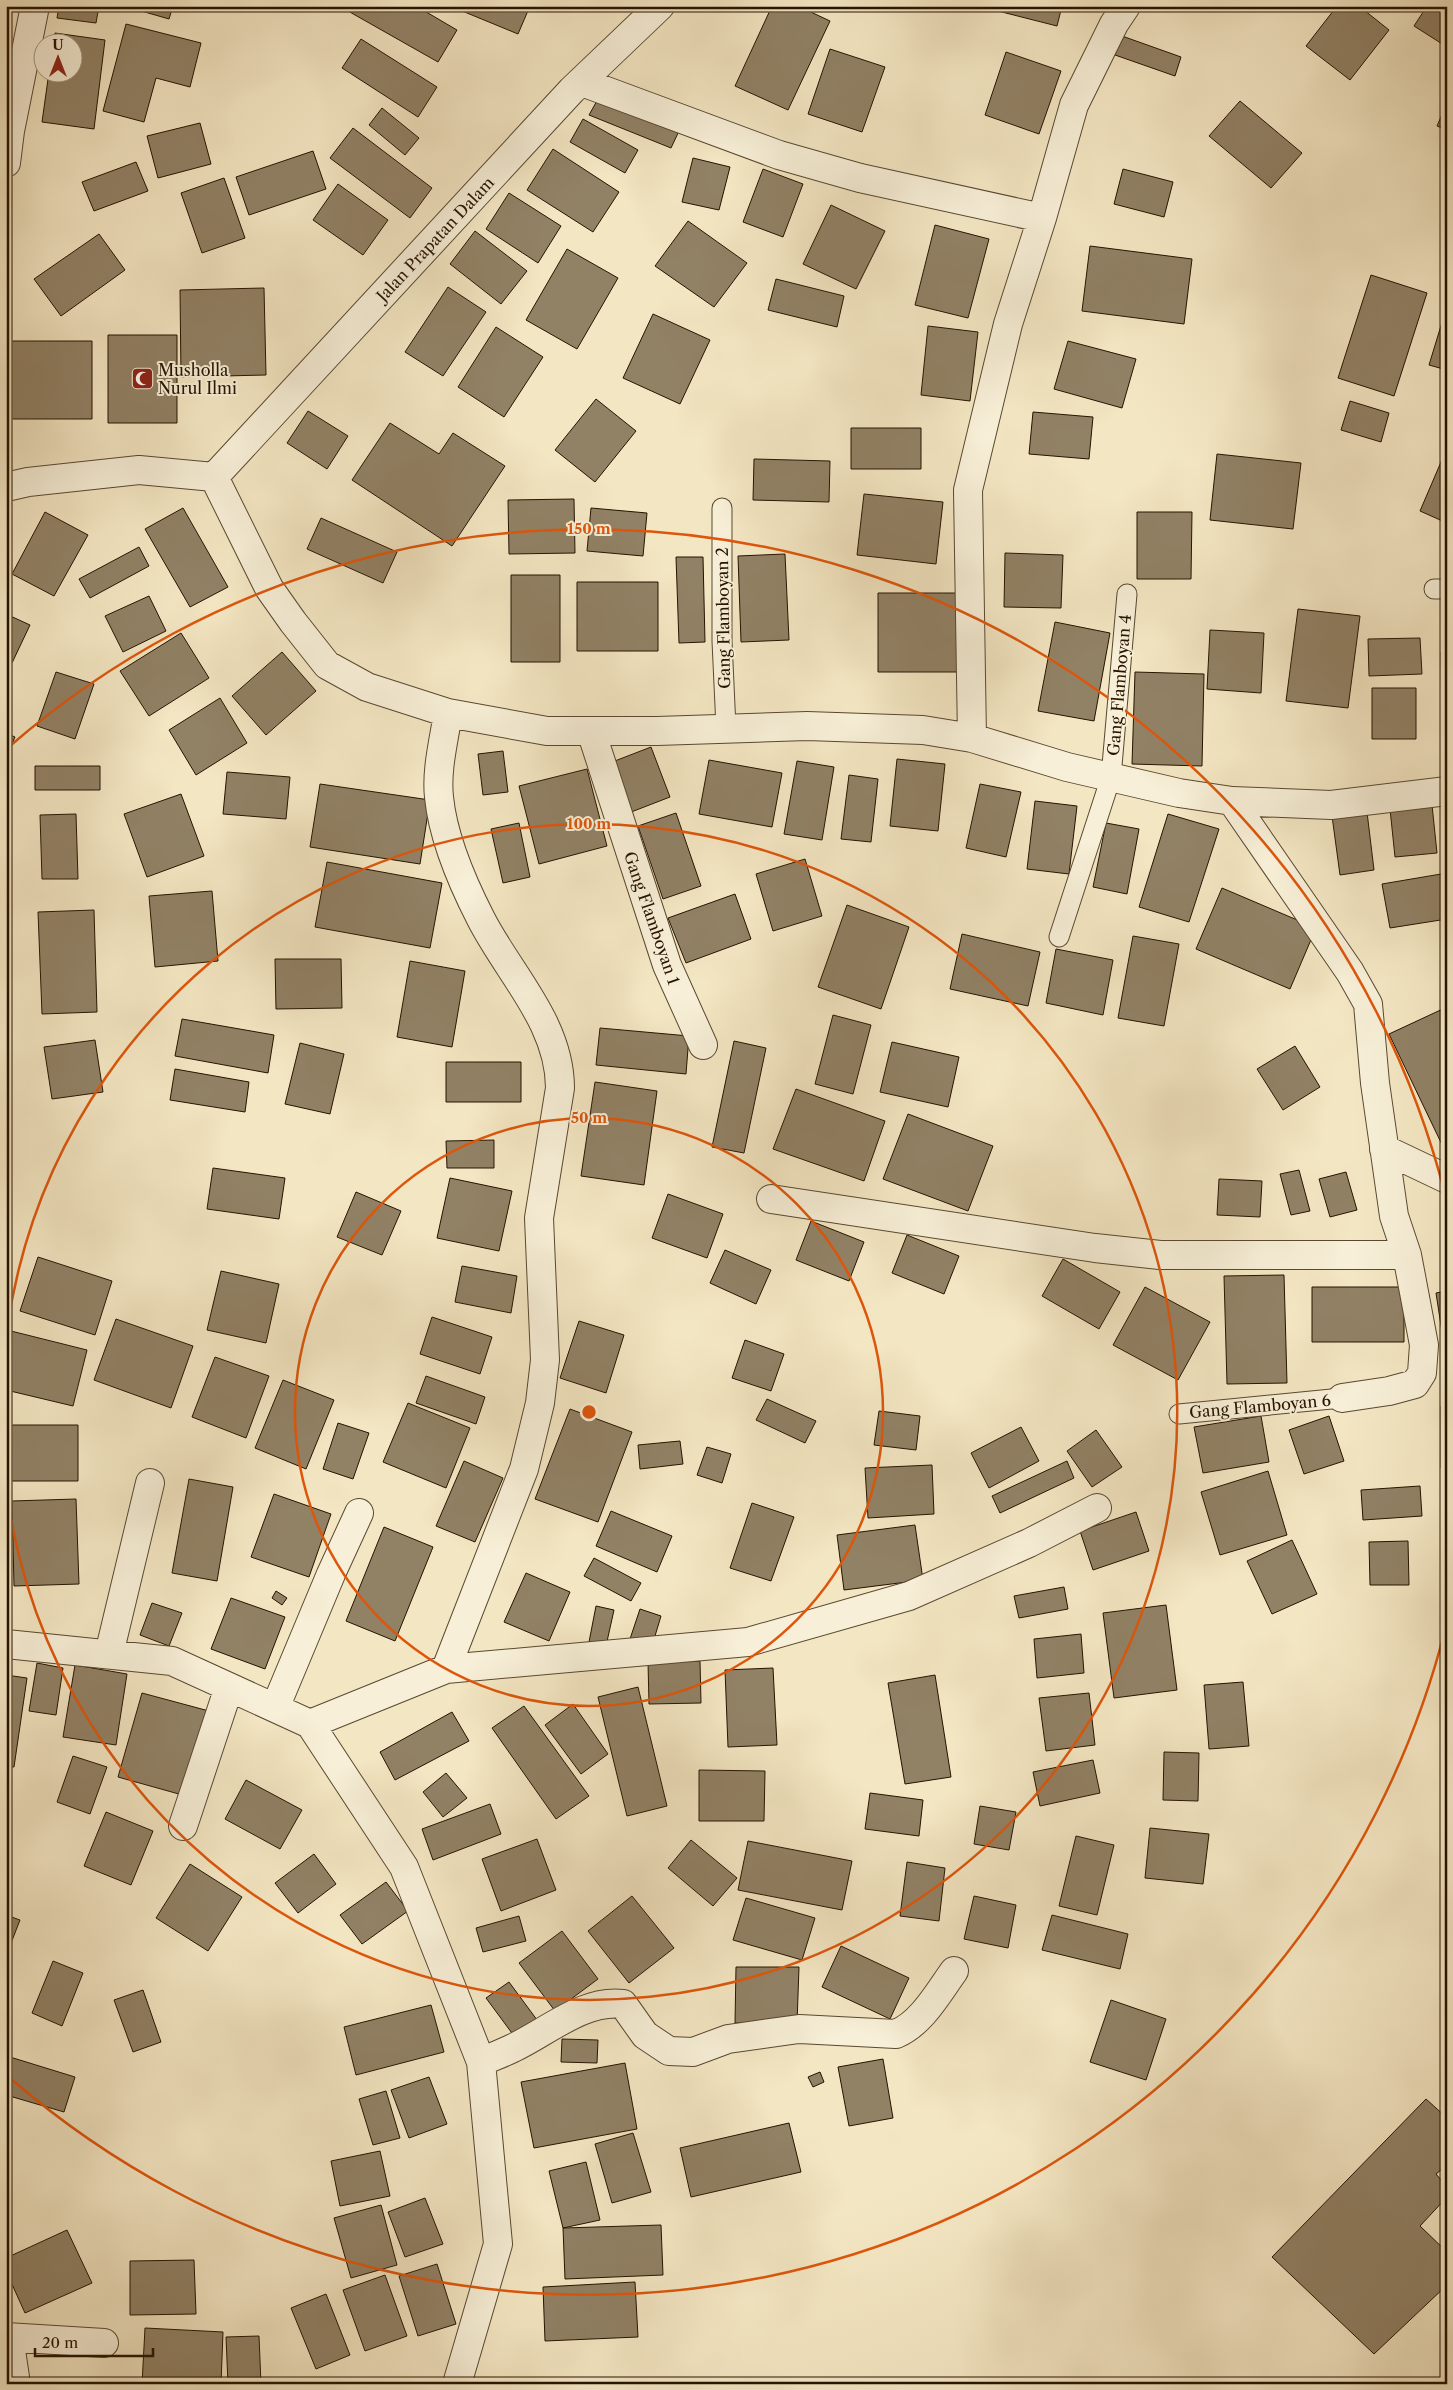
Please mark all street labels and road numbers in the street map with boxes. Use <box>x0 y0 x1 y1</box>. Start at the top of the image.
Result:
street label: Jalan Prapatan Dalam <box>370 172 498 308</box>
street label: Gang Flamboyan 2 <box>712 547 734 689</box>
street label: Gang Flamboyan 4 <box>1103 613 1135 757</box>
street label: Gang Flamboyan 1 <box>620 849 684 987</box>
street label: Gang Flamboyan 6 <box>1188 1390 1332 1422</box>

